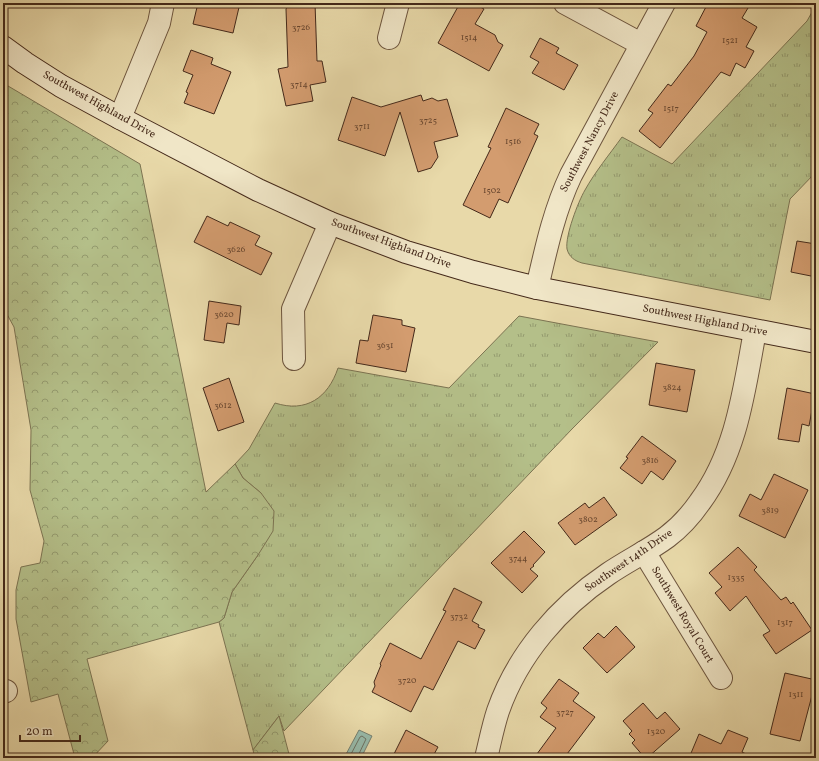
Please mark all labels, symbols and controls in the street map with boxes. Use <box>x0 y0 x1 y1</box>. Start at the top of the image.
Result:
house number: 3726 <box>292 21 311 34</box>
house number: 1514 <box>461 31 477 44</box>
house number: 1521 <box>722 34 738 47</box>
street label: Southwest Highland Drive <box>40 68 158 142</box>
house number: 3714 <box>290 78 308 91</box>
street label: Southwest Nancy Drive <box>557 89 623 195</box>
house number: 1517 <box>663 102 679 115</box>
house number: 3725 <box>419 114 437 127</box>
house number: 3711 <box>354 120 370 133</box>
house number: 1516 <box>505 135 521 148</box>
house number: 1502 <box>483 184 501 197</box>
street label: Southwest Highland Drive <box>329 215 453 273</box>
house number: 3626 <box>227 243 246 256</box>
street label: Southwest Highland Drive <box>641 302 769 340</box>
house number: 3620 <box>214 308 234 321</box>
house number: 3631 <box>376 339 394 352</box>
house number: 3824 <box>662 381 682 394</box>
house number: 3612 <box>214 399 232 412</box>
house number: 3816 <box>641 454 659 467</box>
house number: 3819 <box>761 504 779 517</box>
house number: 3802 <box>578 513 598 526</box>
street label: Southwest 14th Drive <box>582 526 676 596</box>
house number: 3744 <box>509 552 527 565</box>
street label: Southwest Royal Court <box>647 564 717 666</box>
house number: 1335 <box>728 571 745 584</box>
house number: 3732 <box>450 610 468 623</box>
house number: 1317 <box>777 616 793 629</box>
house number: 3720 <box>398 674 417 687</box>
house number: 1311 <box>788 688 804 701</box>
house number: 3727 <box>556 706 574 719</box>
scale bar <box>20 717 80 743</box>
text: 20 m <box>26 724 53 740</box>
house number: 1320 <box>647 725 666 738</box>

